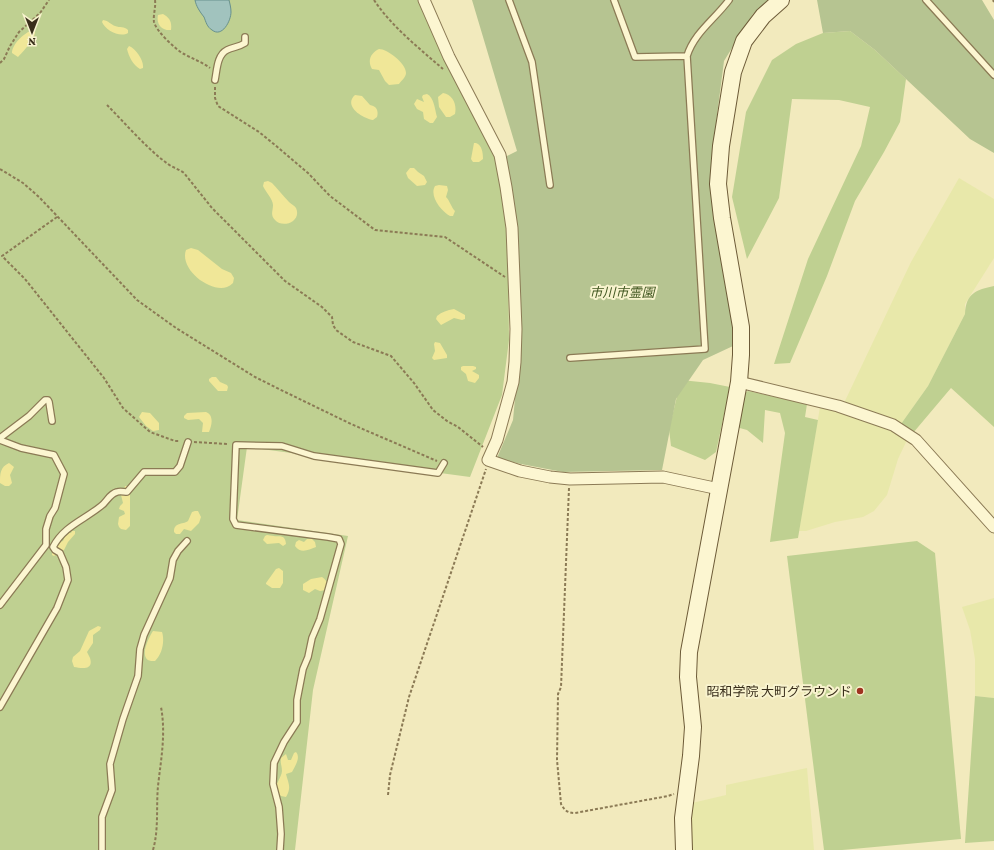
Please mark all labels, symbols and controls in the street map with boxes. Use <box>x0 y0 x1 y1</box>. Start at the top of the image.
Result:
north arrow <box>12 12 52 52</box>
text: N <box>28 36 36 48</box>
park label: 市川市霊園 <box>589 285 656 300</box>
place label: 昭和学院 大町グラウンド <box>707 684 852 699</box>
marker: 昭和学院 大町グラウンド <box>855 686 865 696</box>

